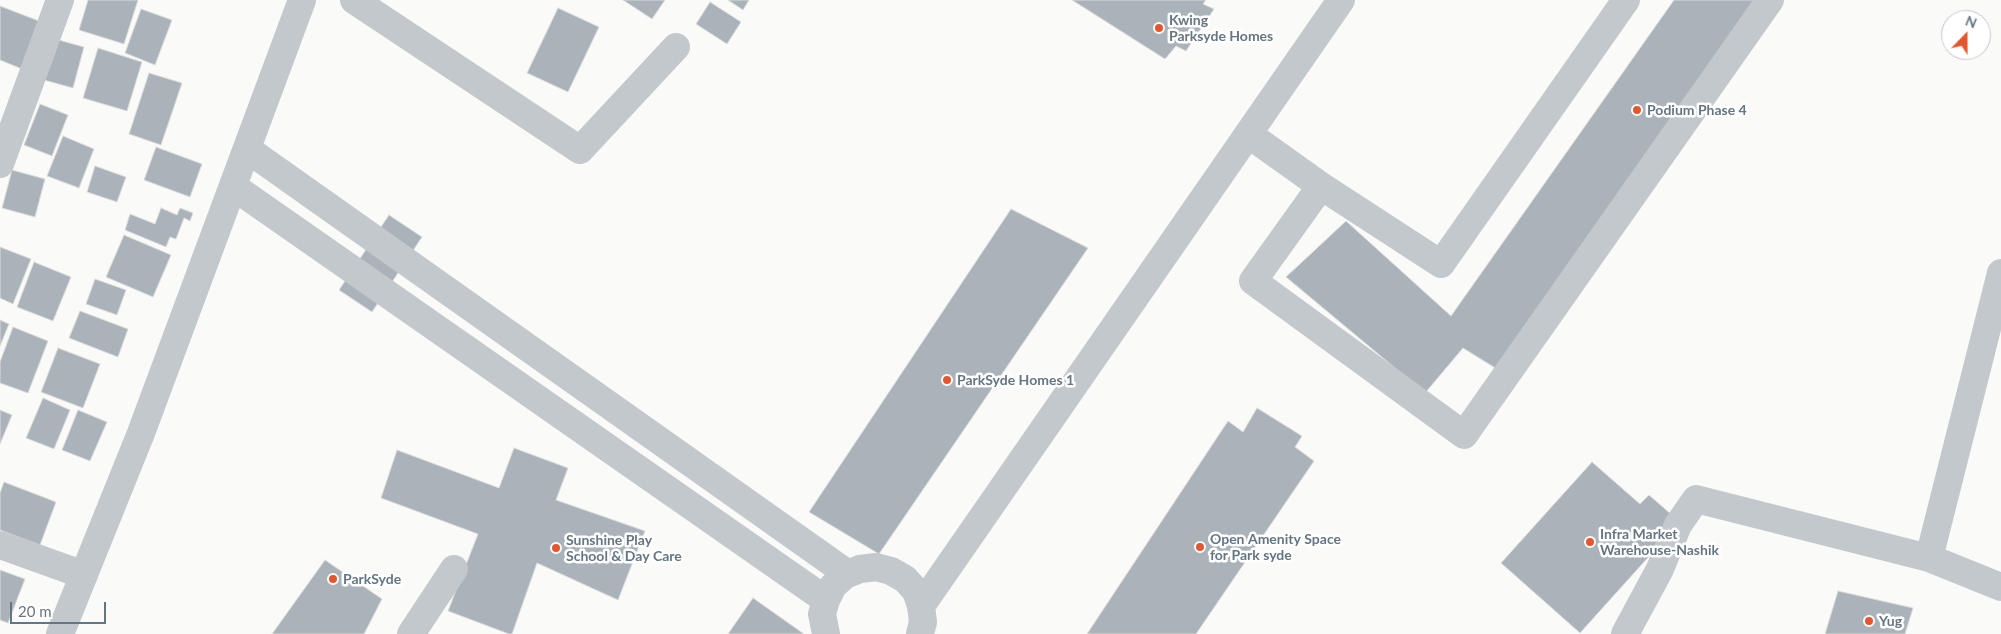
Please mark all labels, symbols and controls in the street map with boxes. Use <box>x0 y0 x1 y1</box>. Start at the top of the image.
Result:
north arrow <box>1941 10 1991 60</box>
place label: Kwing Parksyde Homes <box>1169 12 1273 44</box>
text: N <box>1963 12 1980 31</box>
marker: Kwing Parksyde Homes <box>1153 22 1165 34</box>
place label: Podium Phase 4 <box>1647 102 1747 118</box>
marker: Podium Phase 4 <box>1631 104 1643 116</box>
place label: ParkSyde Homes 1 <box>957 372 1074 388</box>
marker: ParkSyde Homes 1 <box>941 374 953 386</box>
place label: Infra Market Warehouse-Nashik <box>1600 526 1719 558</box>
place label: Open Amenity Space for Park syde <box>1210 531 1341 564</box>
place label: Sunshine Play School & Day Care <box>566 532 682 564</box>
marker: Infra Market Warehouse-Nashik <box>1584 536 1596 548</box>
marker: Open Amenity Space for Park syde <box>1194 541 1206 553</box>
marker: Sunshine Play School & Day Care <box>550 542 562 554</box>
place label: ParkSyde <box>343 571 401 587</box>
marker: ParkSyde <box>327 573 339 585</box>
scale bar <box>12 592 109 624</box>
text: 20 m <box>18 602 52 620</box>
place label: Yug <box>1879 613 1902 629</box>
marker: Yug <box>1863 615 1875 627</box>

